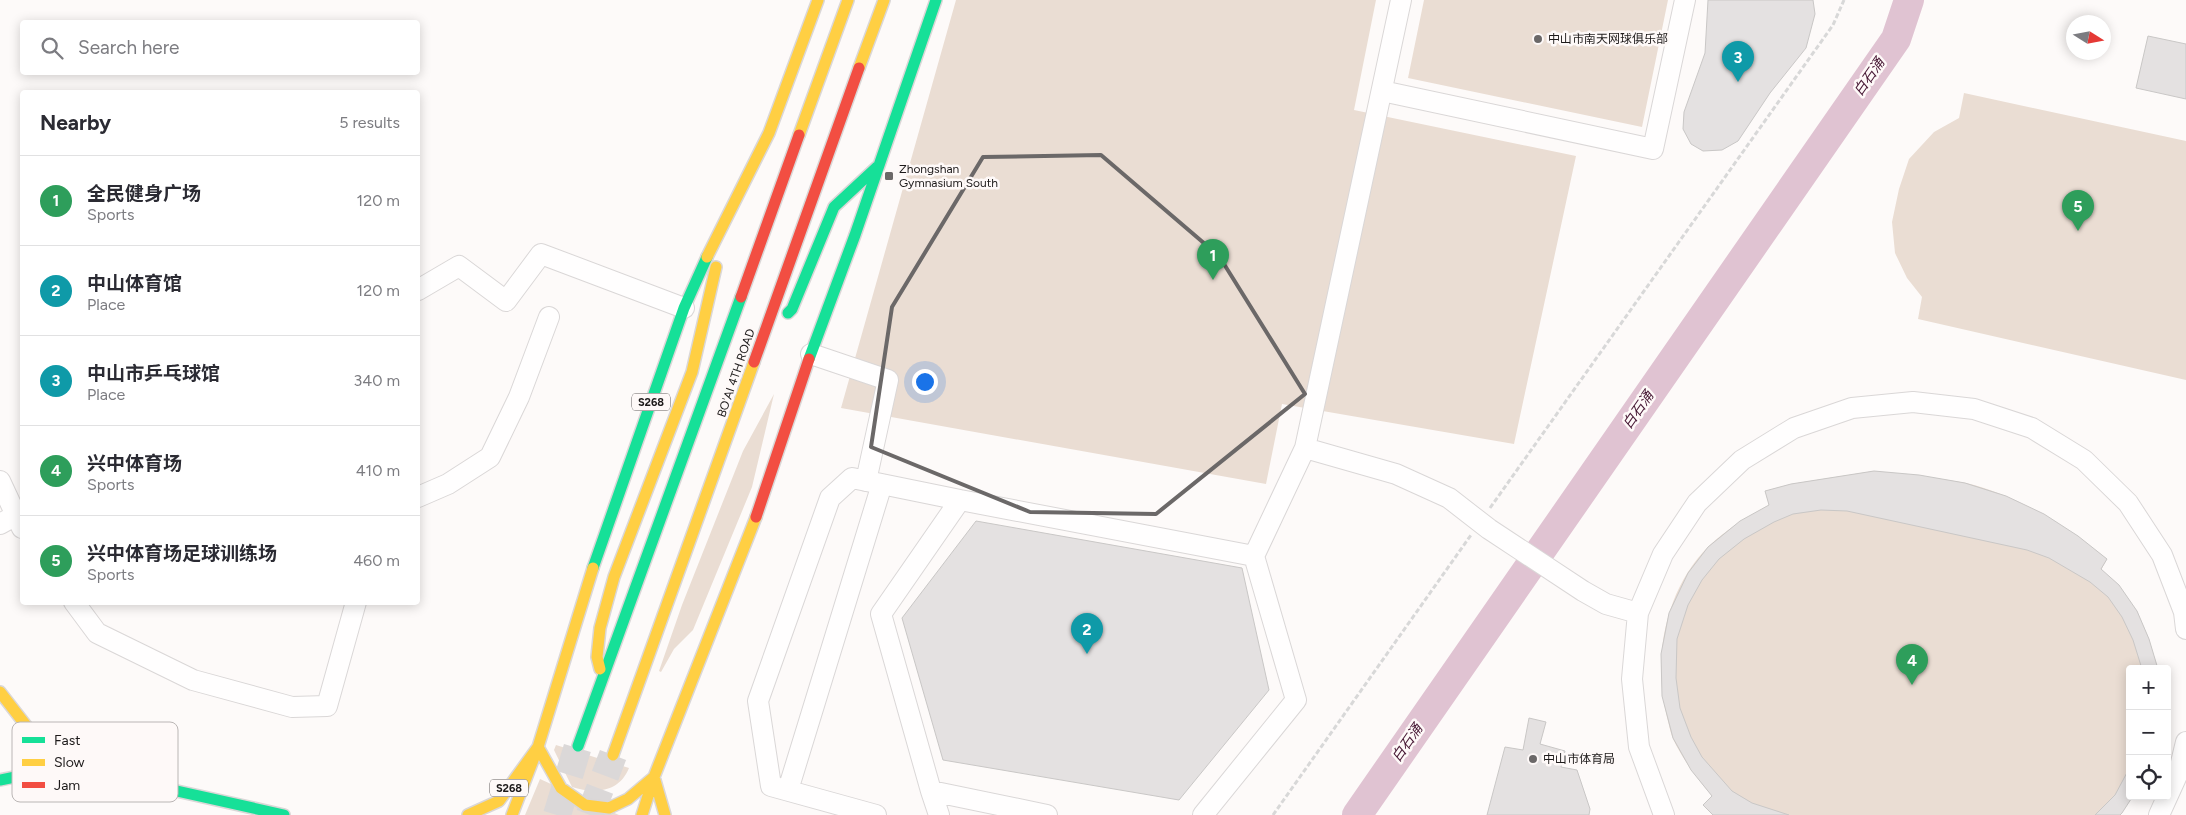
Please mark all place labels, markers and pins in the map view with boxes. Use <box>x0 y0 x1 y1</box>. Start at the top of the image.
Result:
place label: 中山市南天网球俱乐部 <box>1548 32 1668 46</box>
marker: 中山市南天网球俱乐部 <box>1532 33 1544 45</box>
pin: 3 <box>1722 41 1754 82</box>
place label: Zhongshan Gymnasium South <box>899 162 998 190</box>
marker: Zhongshan Gymnasium South <box>883 170 895 182</box>
pin: 5 <box>2062 190 2094 231</box>
pin: 1 <box>1197 239 1229 280</box>
pin: 2 <box>1071 613 1103 654</box>
pin: 4 <box>1896 644 1928 685</box>
place label: 中山市体育局 <box>1543 752 1615 766</box>
marker: 中山市体育局 <box>1527 753 1539 765</box>

